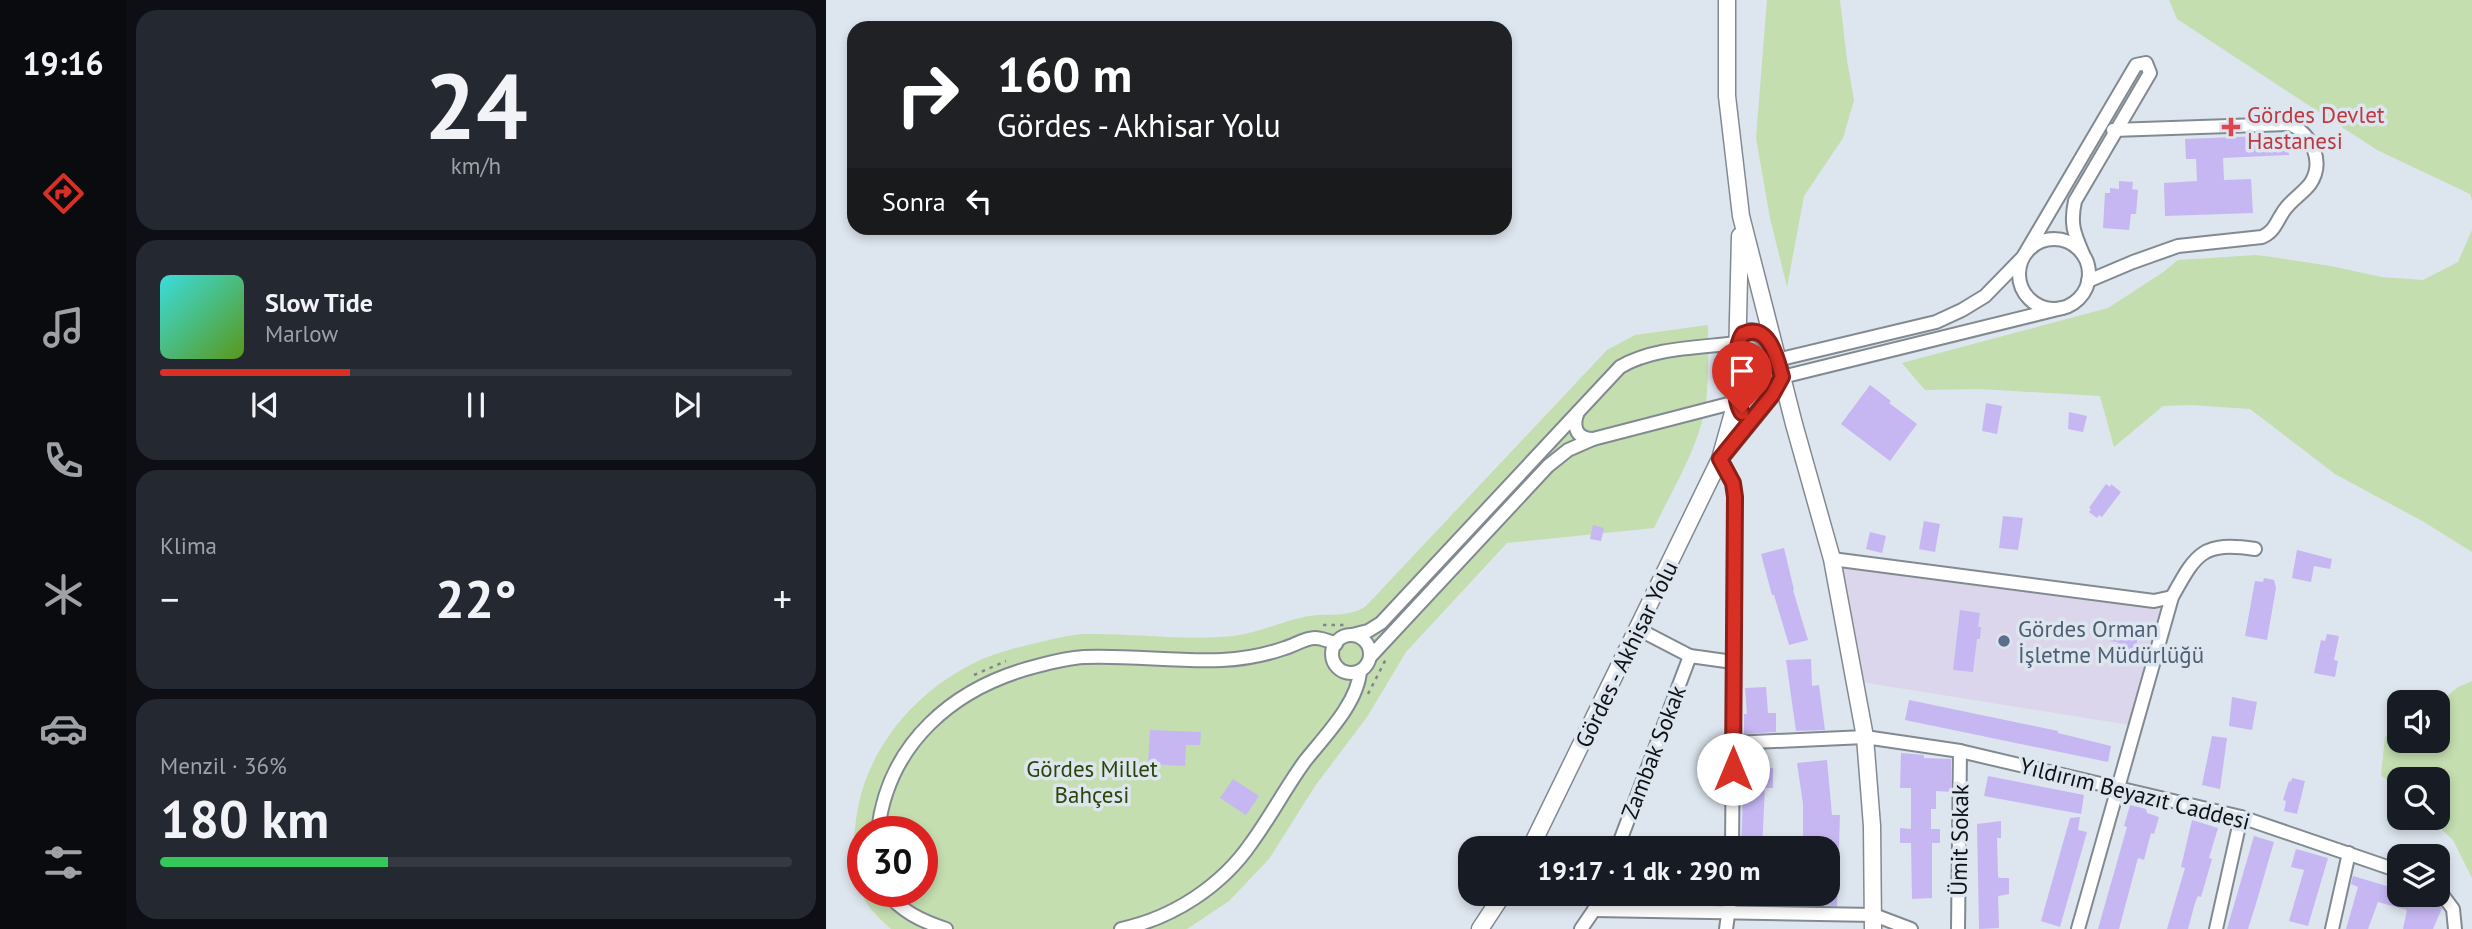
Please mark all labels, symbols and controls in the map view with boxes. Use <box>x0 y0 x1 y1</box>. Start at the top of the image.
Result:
text: 19:16 <box>22 42 104 84</box>
text: 160 m <box>997 42 1132 106</box>
text: 24 <box>424 46 528 164</box>
icon: right <box>882 49 973 140</box>
place label: Gördes Devlet Hastanesi <box>2247 100 2385 155</box>
text: Gördes - Akhisar Yolu <box>997 104 1281 146</box>
marker: Gördes Devlet Hastanesi <box>2221 117 2241 137</box>
text: km/h <box>451 151 501 180</box>
icon: directions <box>39 169 88 218</box>
icon: left <box>960 182 998 220</box>
text: Sonra <box>882 185 946 218</box>
text: Slow Tide <box>265 286 373 319</box>
icon: music <box>39 303 88 352</box>
text: Marlow <box>265 319 338 348</box>
pin <box>1712 341 1772 413</box>
icon: arrive <box>1723 352 1761 390</box>
icon: previous <box>246 386 284 424</box>
icon: pause <box>457 386 495 424</box>
icon: next <box>668 386 706 424</box>
icon: phone <box>39 436 88 485</box>
text: Klima <box>160 531 217 560</box>
street label: Gördes - Akhisar Yolu <box>1568 556 1684 752</box>
text: 22° <box>435 565 517 632</box>
icon: climate <box>39 570 88 619</box>
text: − <box>160 574 179 623</box>
text: + <box>773 574 792 623</box>
place label: Gördes Orman İşletme Müdürlüğü <box>2018 614 2204 669</box>
marker: Gördes Orman İşletme Müdürlüğü <box>1996 633 2012 649</box>
street label: Zambak Sokak <box>1614 681 1692 823</box>
map controls <box>2387 690 2450 907</box>
button: sound <box>2387 690 2450 753</box>
icon: car <box>39 704 88 753</box>
position arrow <box>1696 732 1770 806</box>
street label: Yıldırım Beyazıt Caddesi <box>2017 750 2253 836</box>
text: Menzil · 36% <box>160 751 287 780</box>
park label: Gördes Millet Bahçesi <box>1026 754 1158 809</box>
button: search <box>2387 767 2450 830</box>
street label: Ümit Sokak <box>1944 784 1974 896</box>
text: 180 km <box>160 785 329 852</box>
speed limit sign: 30 <box>847 816 938 907</box>
icon: filters <box>39 838 88 887</box>
button: layers <box>2387 844 2450 907</box>
text: 19:17 · 1 dk · 290 m <box>1537 854 1761 887</box>

